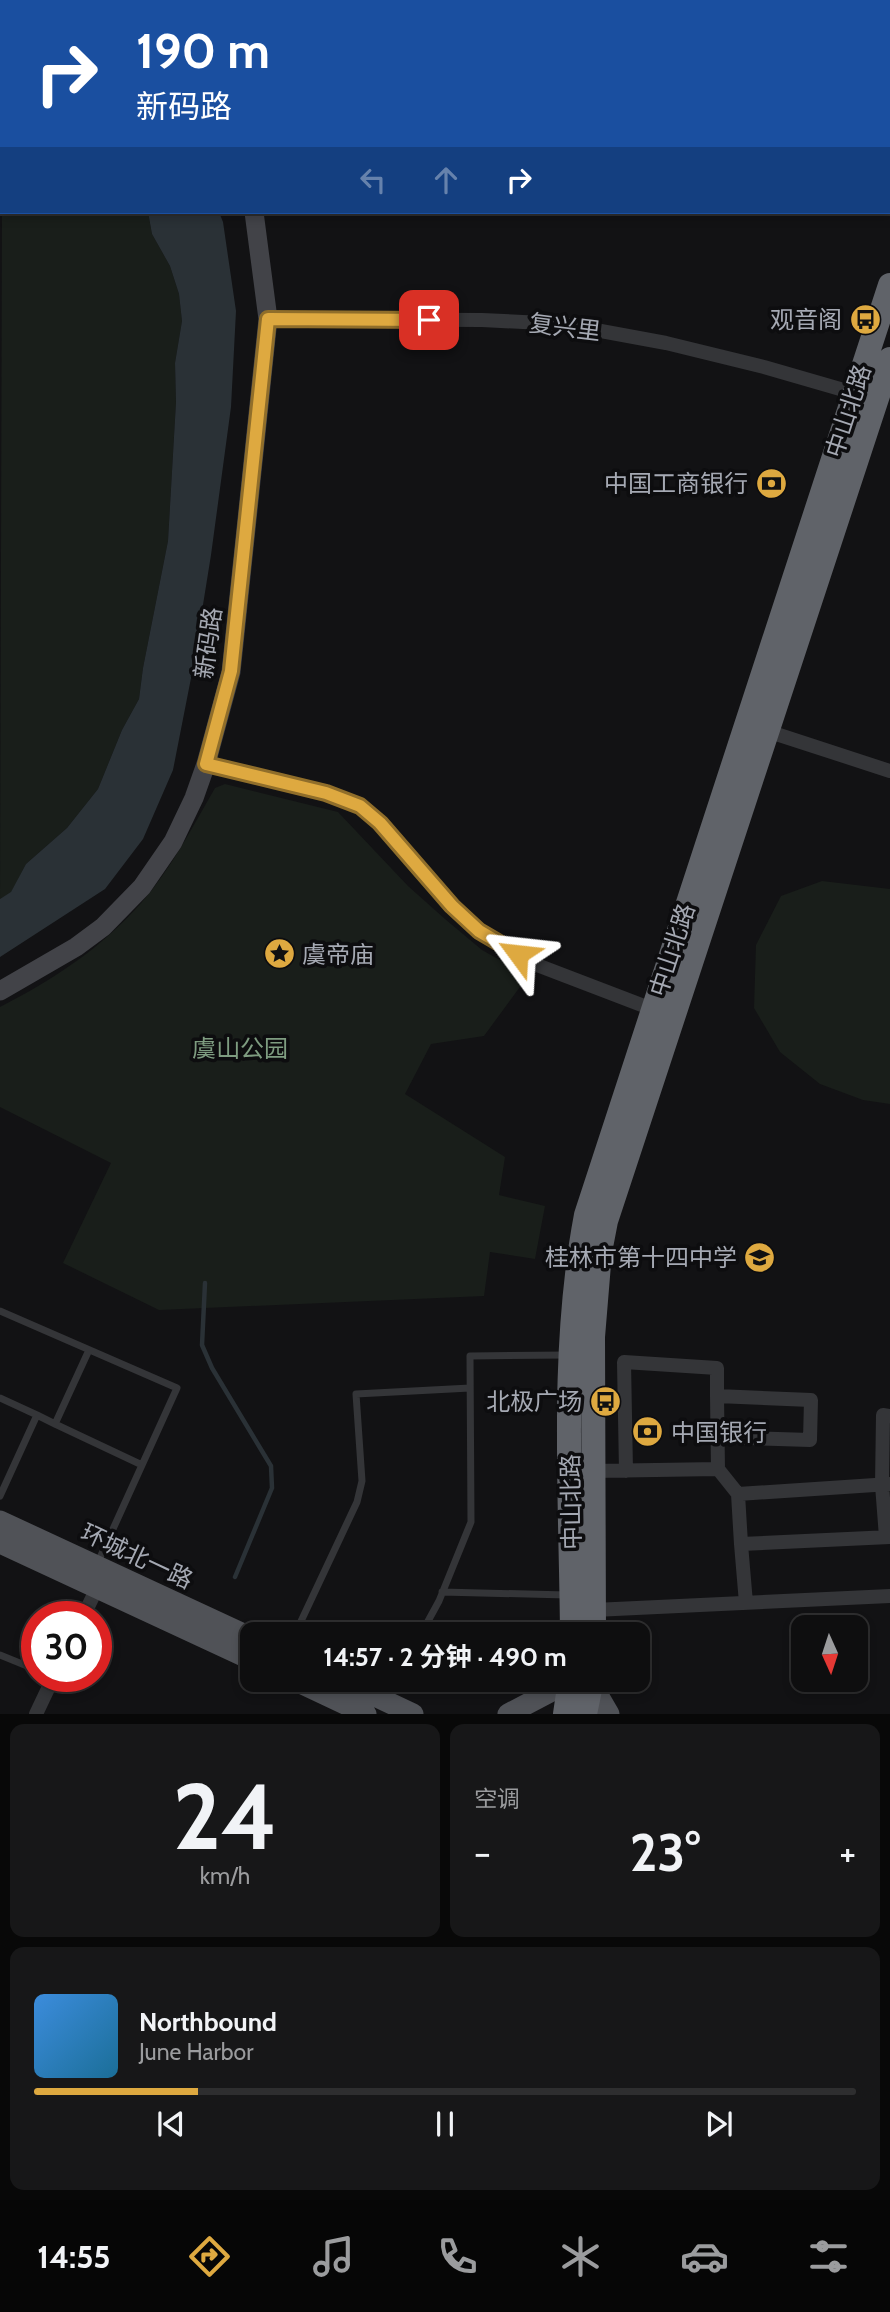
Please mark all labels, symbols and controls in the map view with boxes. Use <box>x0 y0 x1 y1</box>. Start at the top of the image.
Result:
text: 190 m <box>136 21 270 80</box>
icon: right <box>21 28 112 119</box>
text: 新码路 <box>136 87 232 126</box>
icon: left <box>354 161 392 199</box>
icon: ahead <box>427 161 465 199</box>
icon: right <box>500 161 538 199</box>
pin <box>399 290 459 350</box>
icon: arrive <box>410 301 448 339</box>
bus stop icon: 观音阁 <box>848 302 882 336</box>
place label: 观音阁 <box>770 305 842 334</box>
street label: 复兴里 <box>528 308 602 346</box>
street label: 中山北路 <box>819 361 877 461</box>
bank icon: 中国工商银行 <box>754 466 788 500</box>
place label: 中国工商银行 <box>604 469 748 498</box>
street label: 新码路 <box>189 605 227 681</box>
street label: 中山北路 <box>643 900 701 1000</box>
position arrow <box>481 917 555 991</box>
place icon: 虞帝庙 <box>262 937 296 971</box>
place label: 虞帝庙 <box>302 940 374 969</box>
park label: 虞山公园 <box>192 1034 288 1063</box>
school or university icon: 桂林市第十四中学 <box>743 1240 777 1274</box>
place label: 桂林市第十四中学 <box>545 1243 737 1272</box>
bus stop icon: 北极广场 <box>588 1384 622 1418</box>
place label: 北极广场 <box>486 1387 582 1416</box>
bank icon: 中国银行 <box>631 1415 665 1449</box>
place label: 中国银行 <box>671 1418 767 1447</box>
street label: 中山北路 <box>556 1454 586 1550</box>
street label: 环城北一路 <box>76 1518 198 1594</box>
speed limit sign: 30 <box>21 1601 112 1692</box>
north arrow <box>791 1615 868 1692</box>
map controls <box>791 1615 868 1692</box>
text: 14:57 · 2 分钟 · 490 m <box>323 1641 567 1673</box>
text: 24 <box>173 1761 277 1872</box>
text: 空调 <box>474 1785 520 1813</box>
text: 23° <box>630 1821 700 1884</box>
text: − <box>474 1829 491 1876</box>
text: + <box>839 1829 856 1876</box>
text: km/h <box>200 1862 250 1890</box>
text: Northbound <box>139 2006 277 2038</box>
text: June Harbor <box>139 2038 253 2066</box>
icon: previous <box>152 2105 190 2143</box>
icon: pause <box>426 2105 464 2143</box>
icon: next <box>700 2105 738 2143</box>
icon: directions <box>185 2232 234 2281</box>
icon: music <box>309 2232 358 2281</box>
icon: phone <box>433 2232 482 2281</box>
icon: climate <box>556 2232 605 2281</box>
icon: car <box>680 2232 729 2281</box>
icon: filters <box>804 2232 853 2281</box>
text: 14:55 <box>37 2237 111 2276</box>

